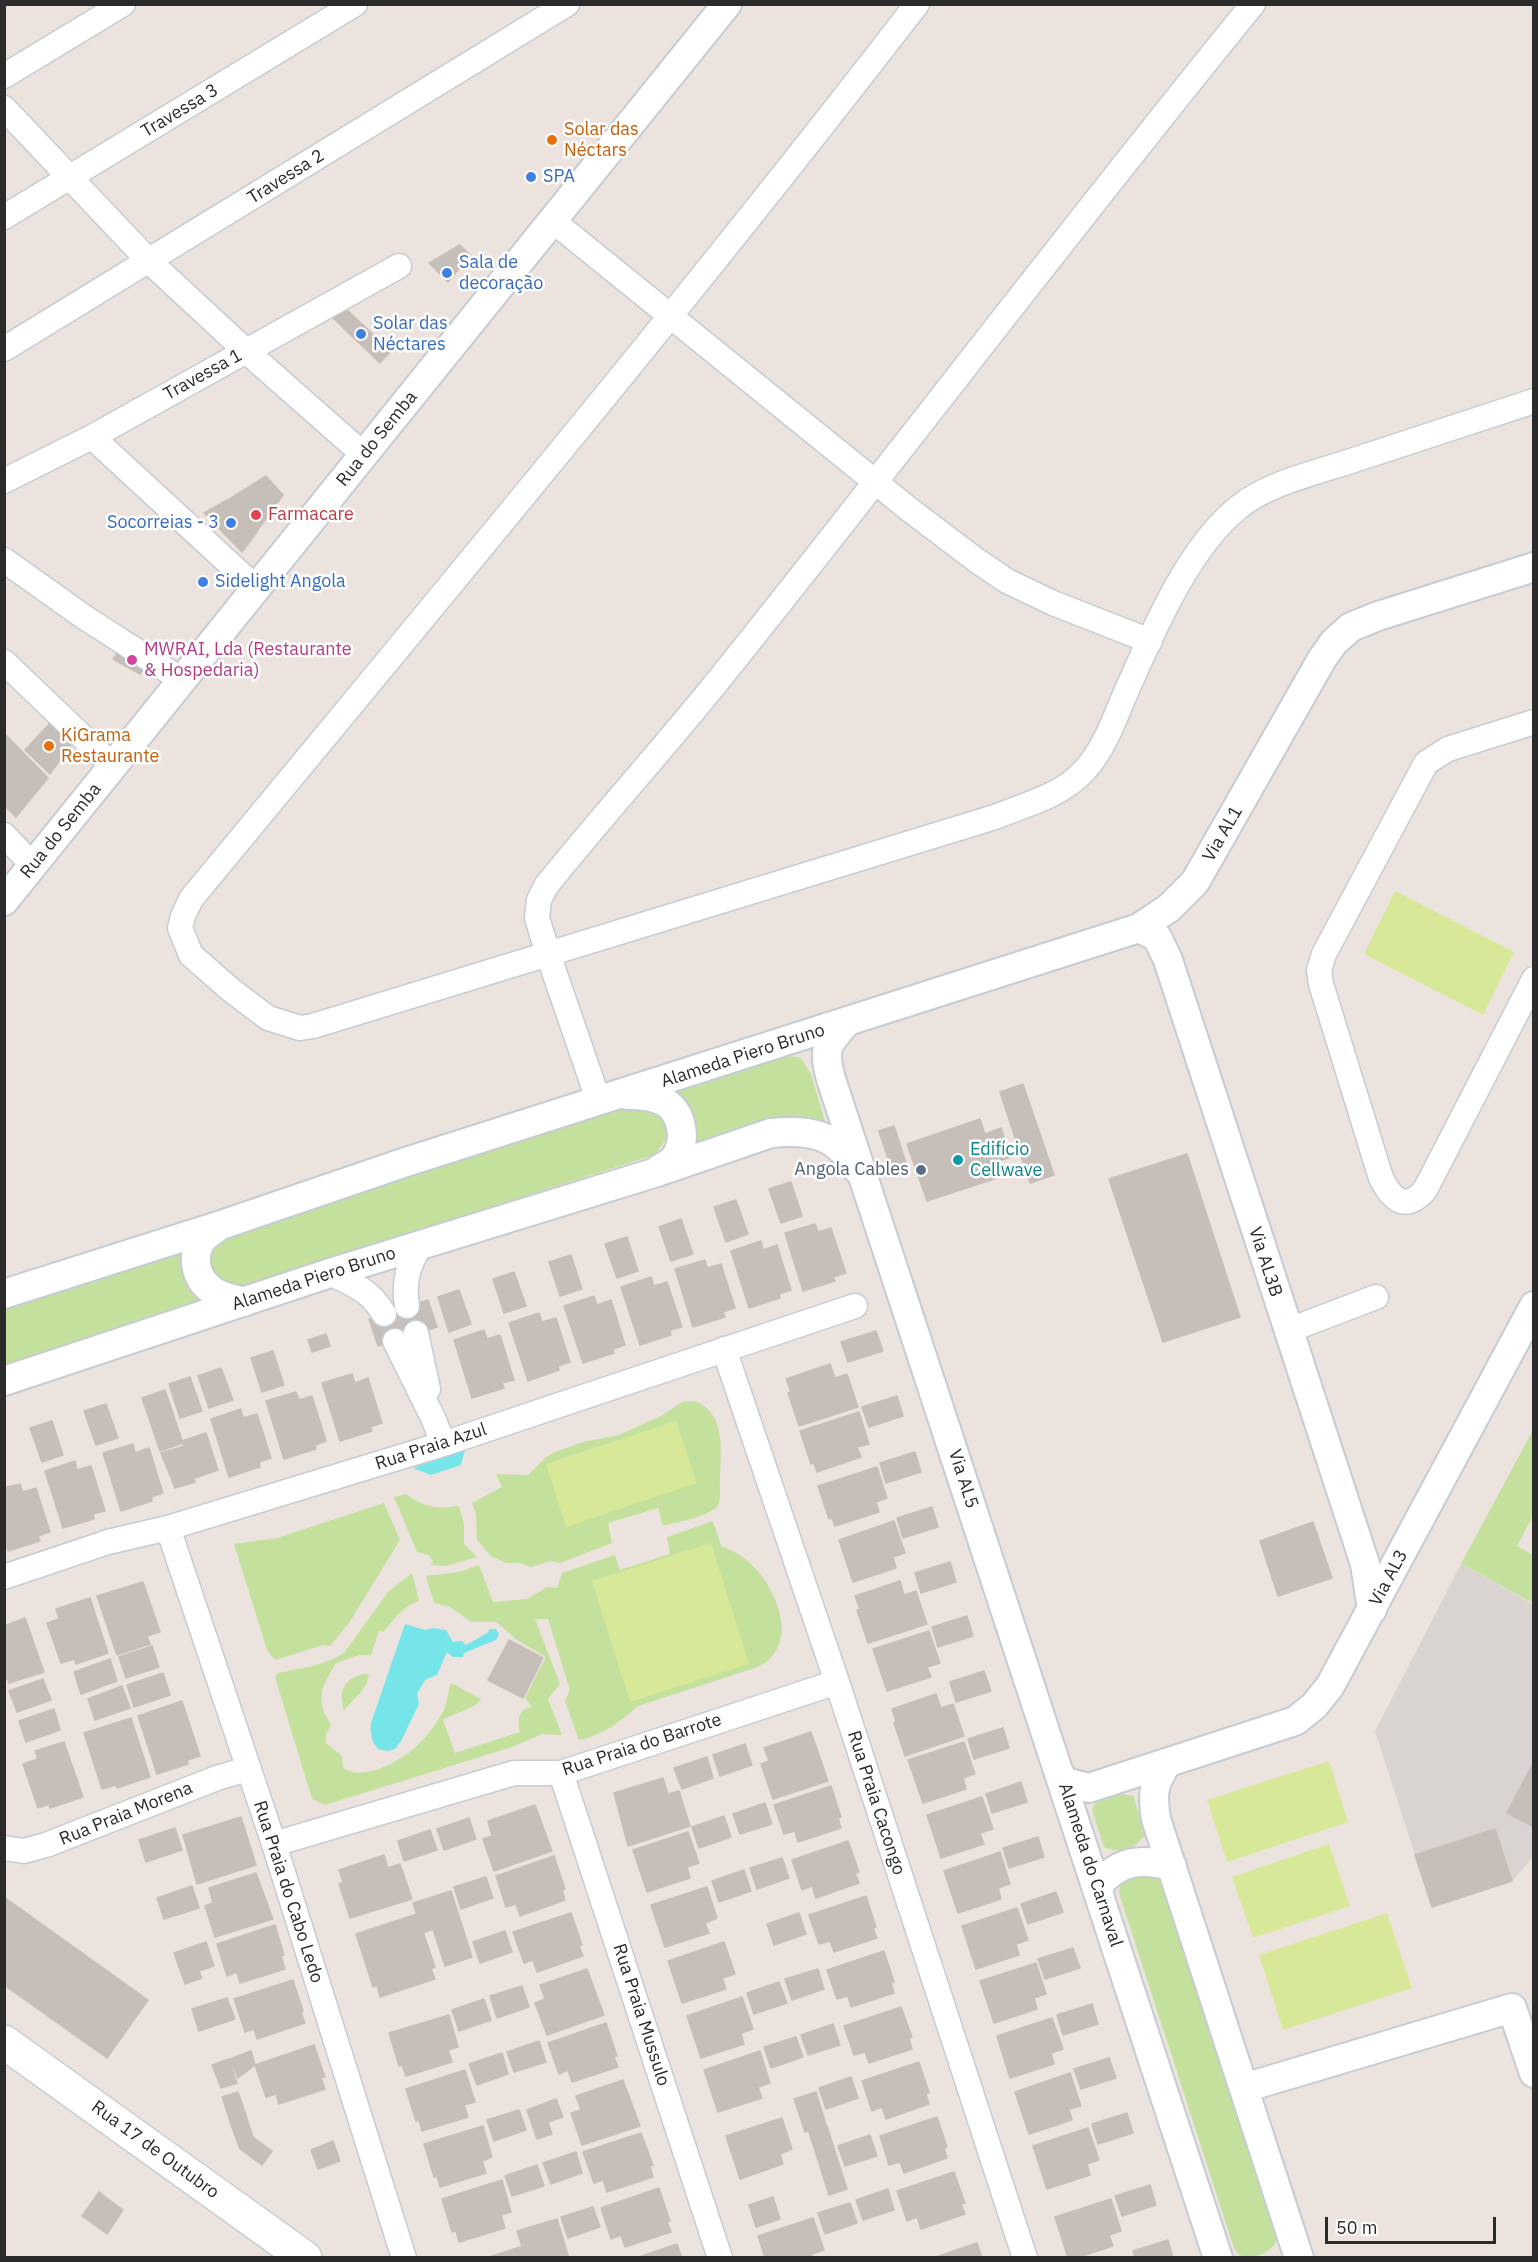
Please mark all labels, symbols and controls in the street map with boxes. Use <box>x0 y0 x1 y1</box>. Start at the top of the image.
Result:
street label: Travessa 3 <box>138 80 222 142</box>
place label: Solar das Néctars <box>564 119 639 162</box>
marker: Solar das Néctars <box>545 133 559 147</box>
street label: Travessa 2 <box>244 145 328 209</box>
place label: SPA <box>543 166 575 188</box>
marker: SPA <box>524 170 538 184</box>
place label: Sala de decoração <box>459 252 543 294</box>
marker: Sala de decoração <box>440 266 454 280</box>
place label: Solar das Néctares <box>373 313 448 356</box>
marker: Solar das Néctares <box>354 327 368 341</box>
street label: Travessa 1 <box>160 345 246 405</box>
street label: Rua do Semba <box>332 387 422 491</box>
place label: Farmacare <box>268 504 354 526</box>
marker: Farmacare <box>249 508 263 522</box>
place label: Socorreias - 3 <box>107 512 219 534</box>
marker: Socorreias - 3 <box>224 516 238 530</box>
place label: Sidelight Angola <box>215 571 346 593</box>
marker: Sidelight Angola <box>196 575 210 589</box>
place label: MWRAI, Lda (Restaurante & Hospedaria) <box>144 639 352 682</box>
marker: MWRAI, Lda (Restaurante & Hospedaria) <box>125 653 139 667</box>
place label: KiGrama Restaurante <box>61 725 159 768</box>
marker: KiGrama Restaurante <box>42 739 56 753</box>
street label: Rua do Semba <box>16 779 106 883</box>
street label: Via AL1 <box>1198 802 1248 866</box>
street label: Alameda Piero Bruno <box>658 1019 828 1093</box>
place label: Edifício Cellwave <box>970 1139 1042 1182</box>
marker: Edifício Cellwave <box>951 1153 965 1167</box>
place label: Angola Cables <box>794 1159 909 1181</box>
marker: Angola Cables <box>914 1163 928 1177</box>
street label: Via AL3B <box>1244 1224 1286 1300</box>
street label: Alameda Piero Bruno <box>229 1242 399 1316</box>
street label: Rua Praia Azul <box>372 1419 490 1475</box>
street label: Via AL5 <box>943 1447 983 1511</box>
street label: Via AL3 <box>1365 1546 1413 1610</box>
street label: Rua Praia do Barrote <box>560 1709 724 1781</box>
street label: Rua Praia Cacongo <box>842 1728 910 1878</box>
street label: Rua Praia Morena <box>56 1777 196 1851</box>
street label: Alameda do Carnaval <box>1053 1780 1127 1950</box>
street label: Rua Praia do Cabo Ledo <box>248 1798 328 1986</box>
street label: Rua Praia Mussulo <box>608 1941 674 2089</box>
street label: Rua 17 de Outubro <box>87 2096 223 2204</box>
scale bar <box>1328 2205 1499 2243</box>
text: 50 m <box>1336 2216 1378 2239</box>

